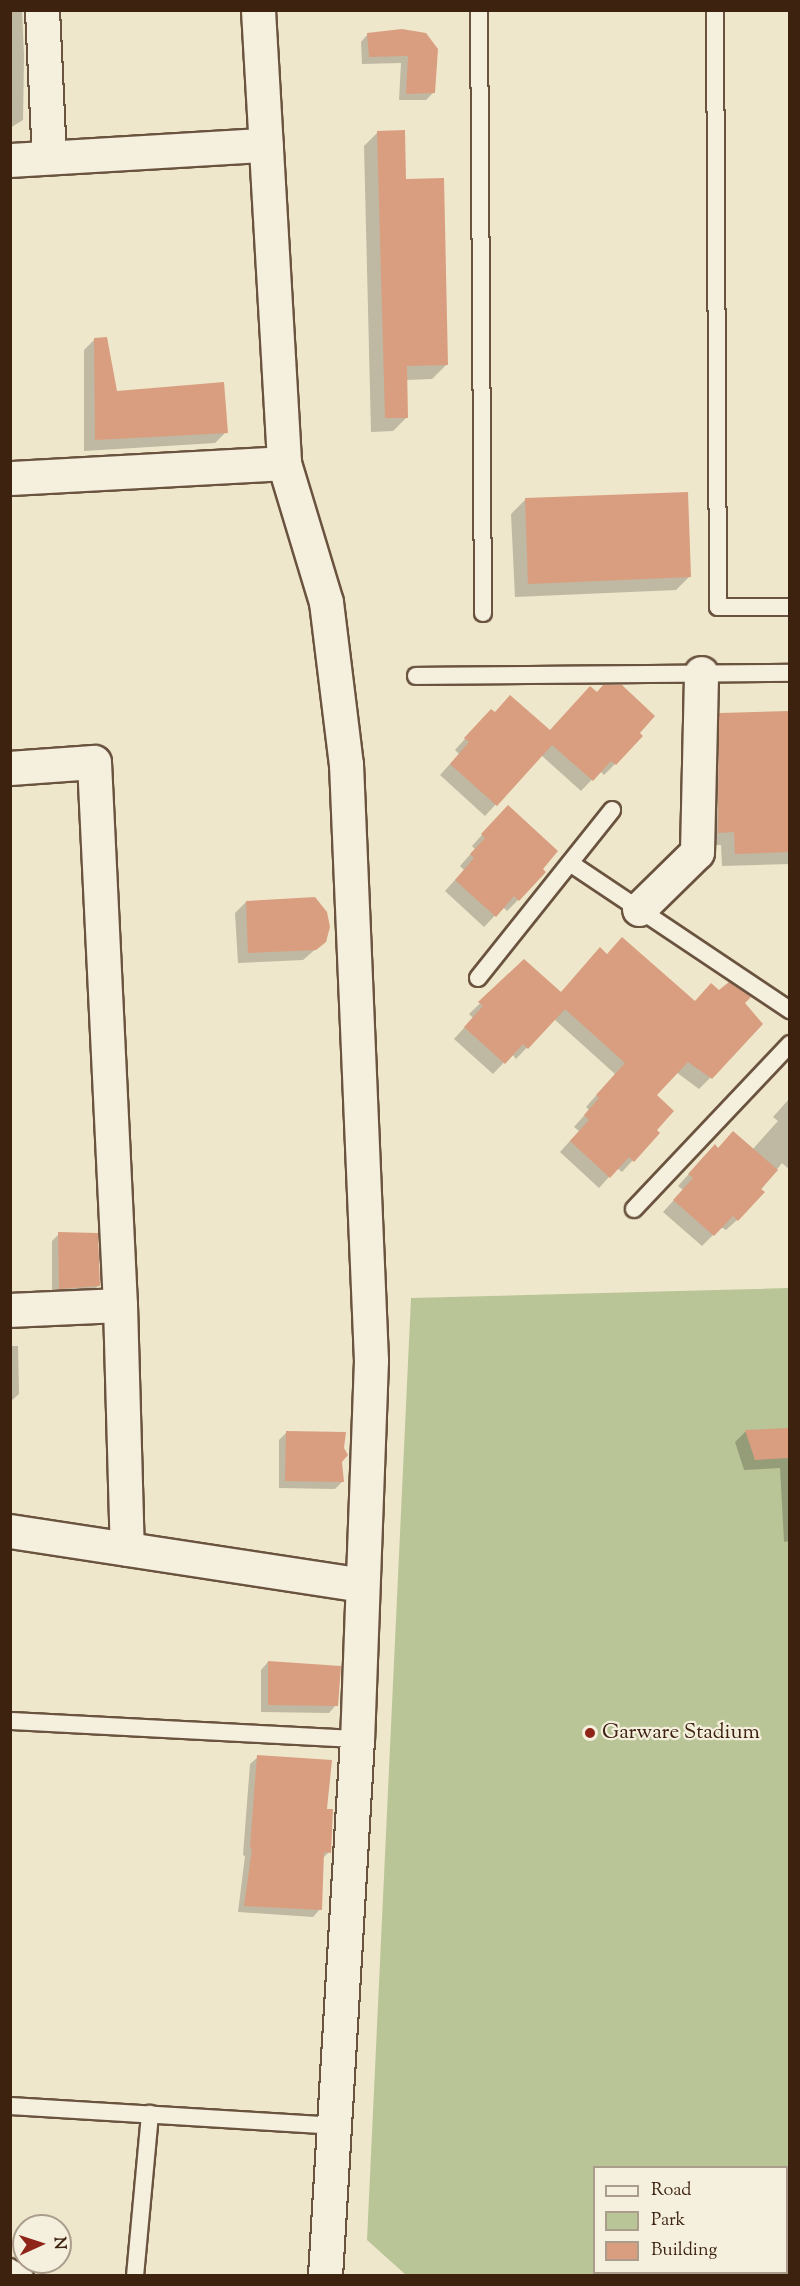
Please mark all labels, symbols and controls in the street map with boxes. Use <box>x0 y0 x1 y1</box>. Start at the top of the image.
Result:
place label: Garware Stadium <box>602 1720 760 1746</box>
marker: Garware Stadium <box>583 1726 597 1740</box>
legend <box>593 2166 788 2274</box>
text: Road <box>651 2178 691 2204</box>
text: Park <box>651 2208 685 2234</box>
north arrow <box>12 2214 72 2274</box>
text: N <box>47 2236 70 2250</box>
text: Building <box>651 2238 717 2264</box>

